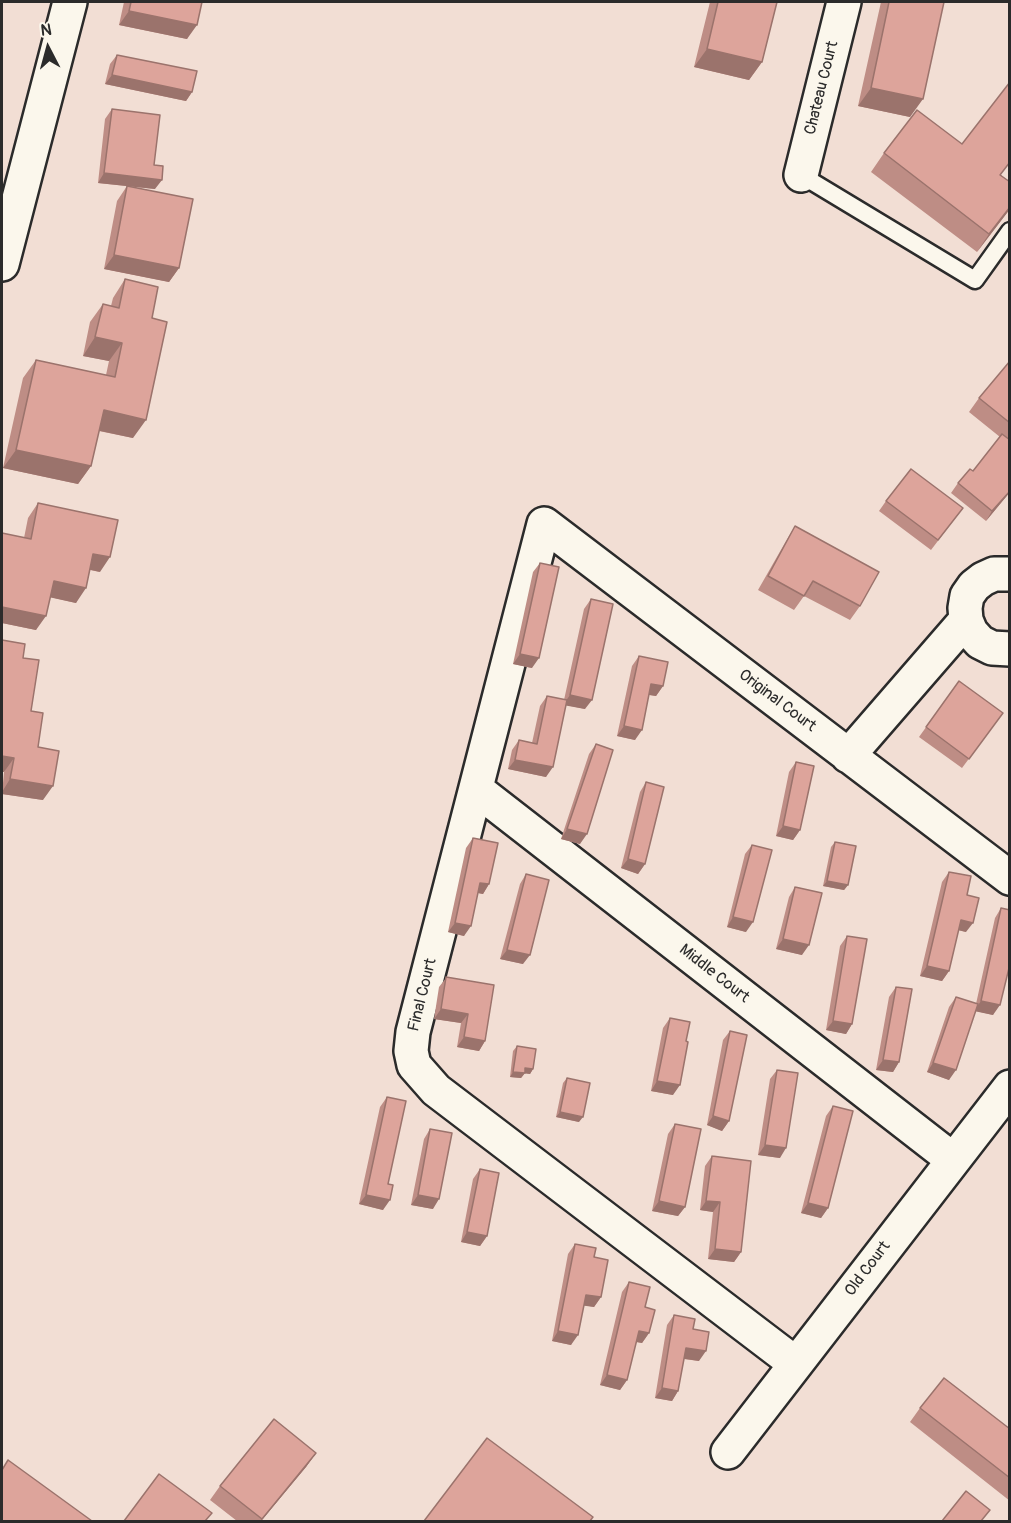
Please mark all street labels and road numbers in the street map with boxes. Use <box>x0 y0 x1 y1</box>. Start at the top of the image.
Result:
street label: Chateau Court <box>801 39 843 137</box>
street label: Original Court <box>735 666 819 736</box>
street label: Middle Court <box>675 941 753 1007</box>
street label: Final Court <box>405 956 441 1034</box>
street label: Old Court <box>841 1238 895 1300</box>

